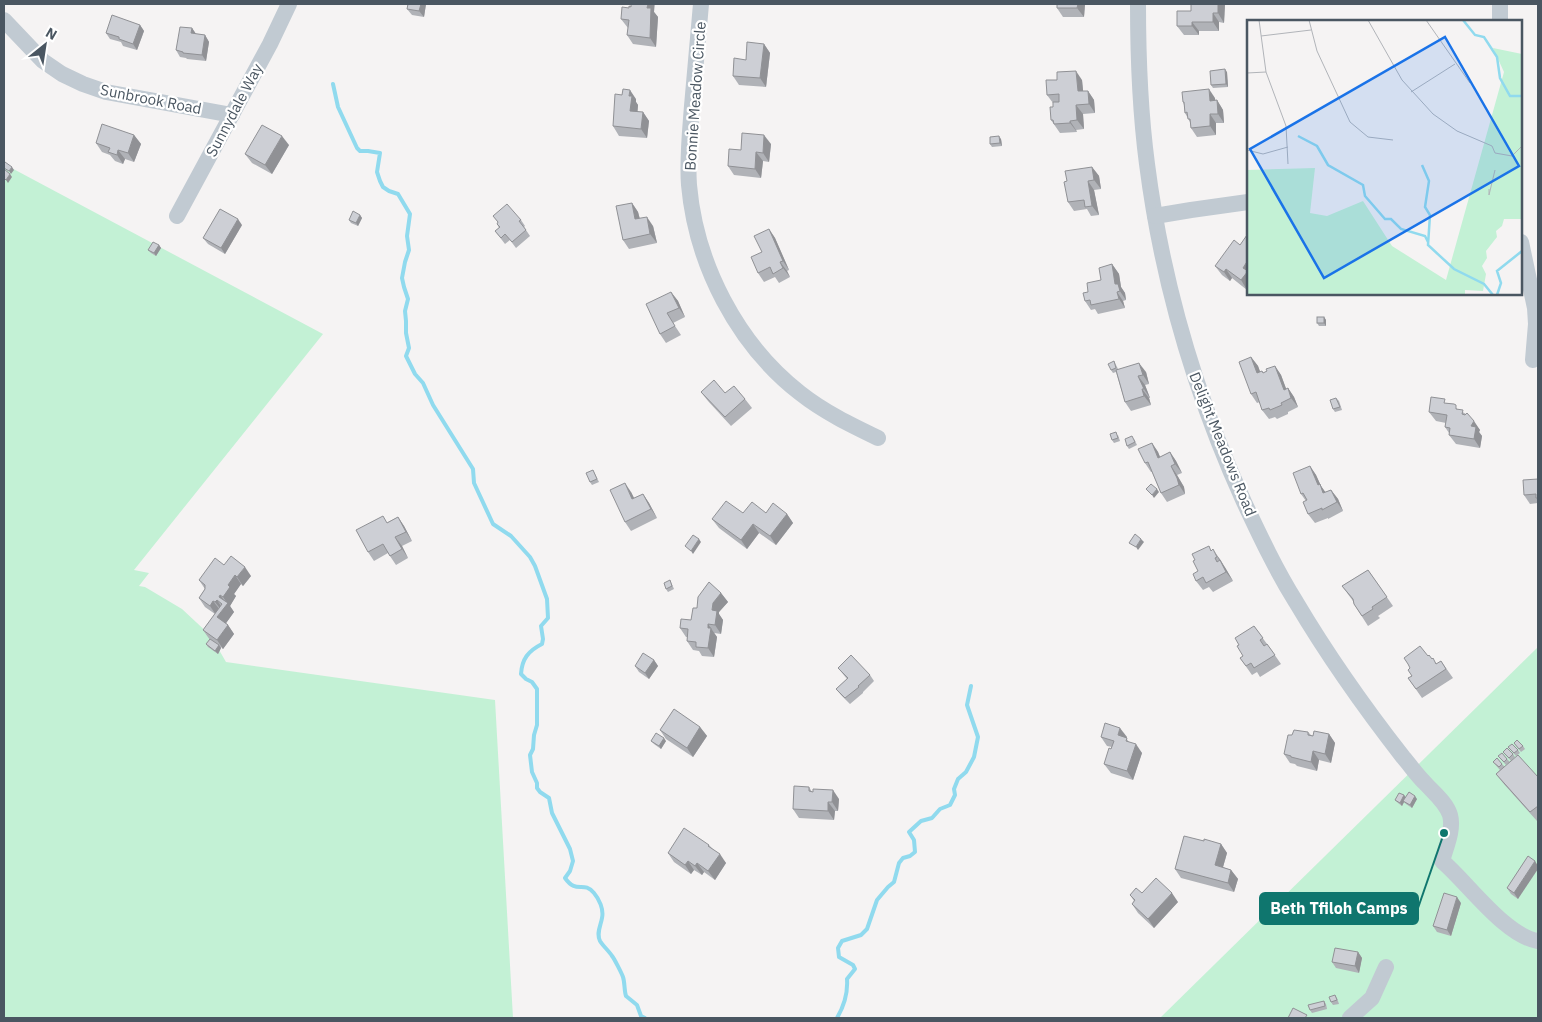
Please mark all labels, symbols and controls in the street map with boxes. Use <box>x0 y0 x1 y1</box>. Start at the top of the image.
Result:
north arrow <box>20 20 70 70</box>
inset map <box>1247 20 1522 295</box>
street label: Bonnie Meadow Circle <box>680 21 710 171</box>
text: N <box>43 23 60 44</box>
street label: Sunnydale Way <box>201 60 267 160</box>
street label: Sunbrook Road <box>99 80 203 118</box>
street label: Delight Meadows Road <box>1185 369 1261 519</box>
callout: Beth Tfiloh Camps <box>1260 893 1418 924</box>
text: Beth Tfiloh Camps <box>1270 898 1408 918</box>

